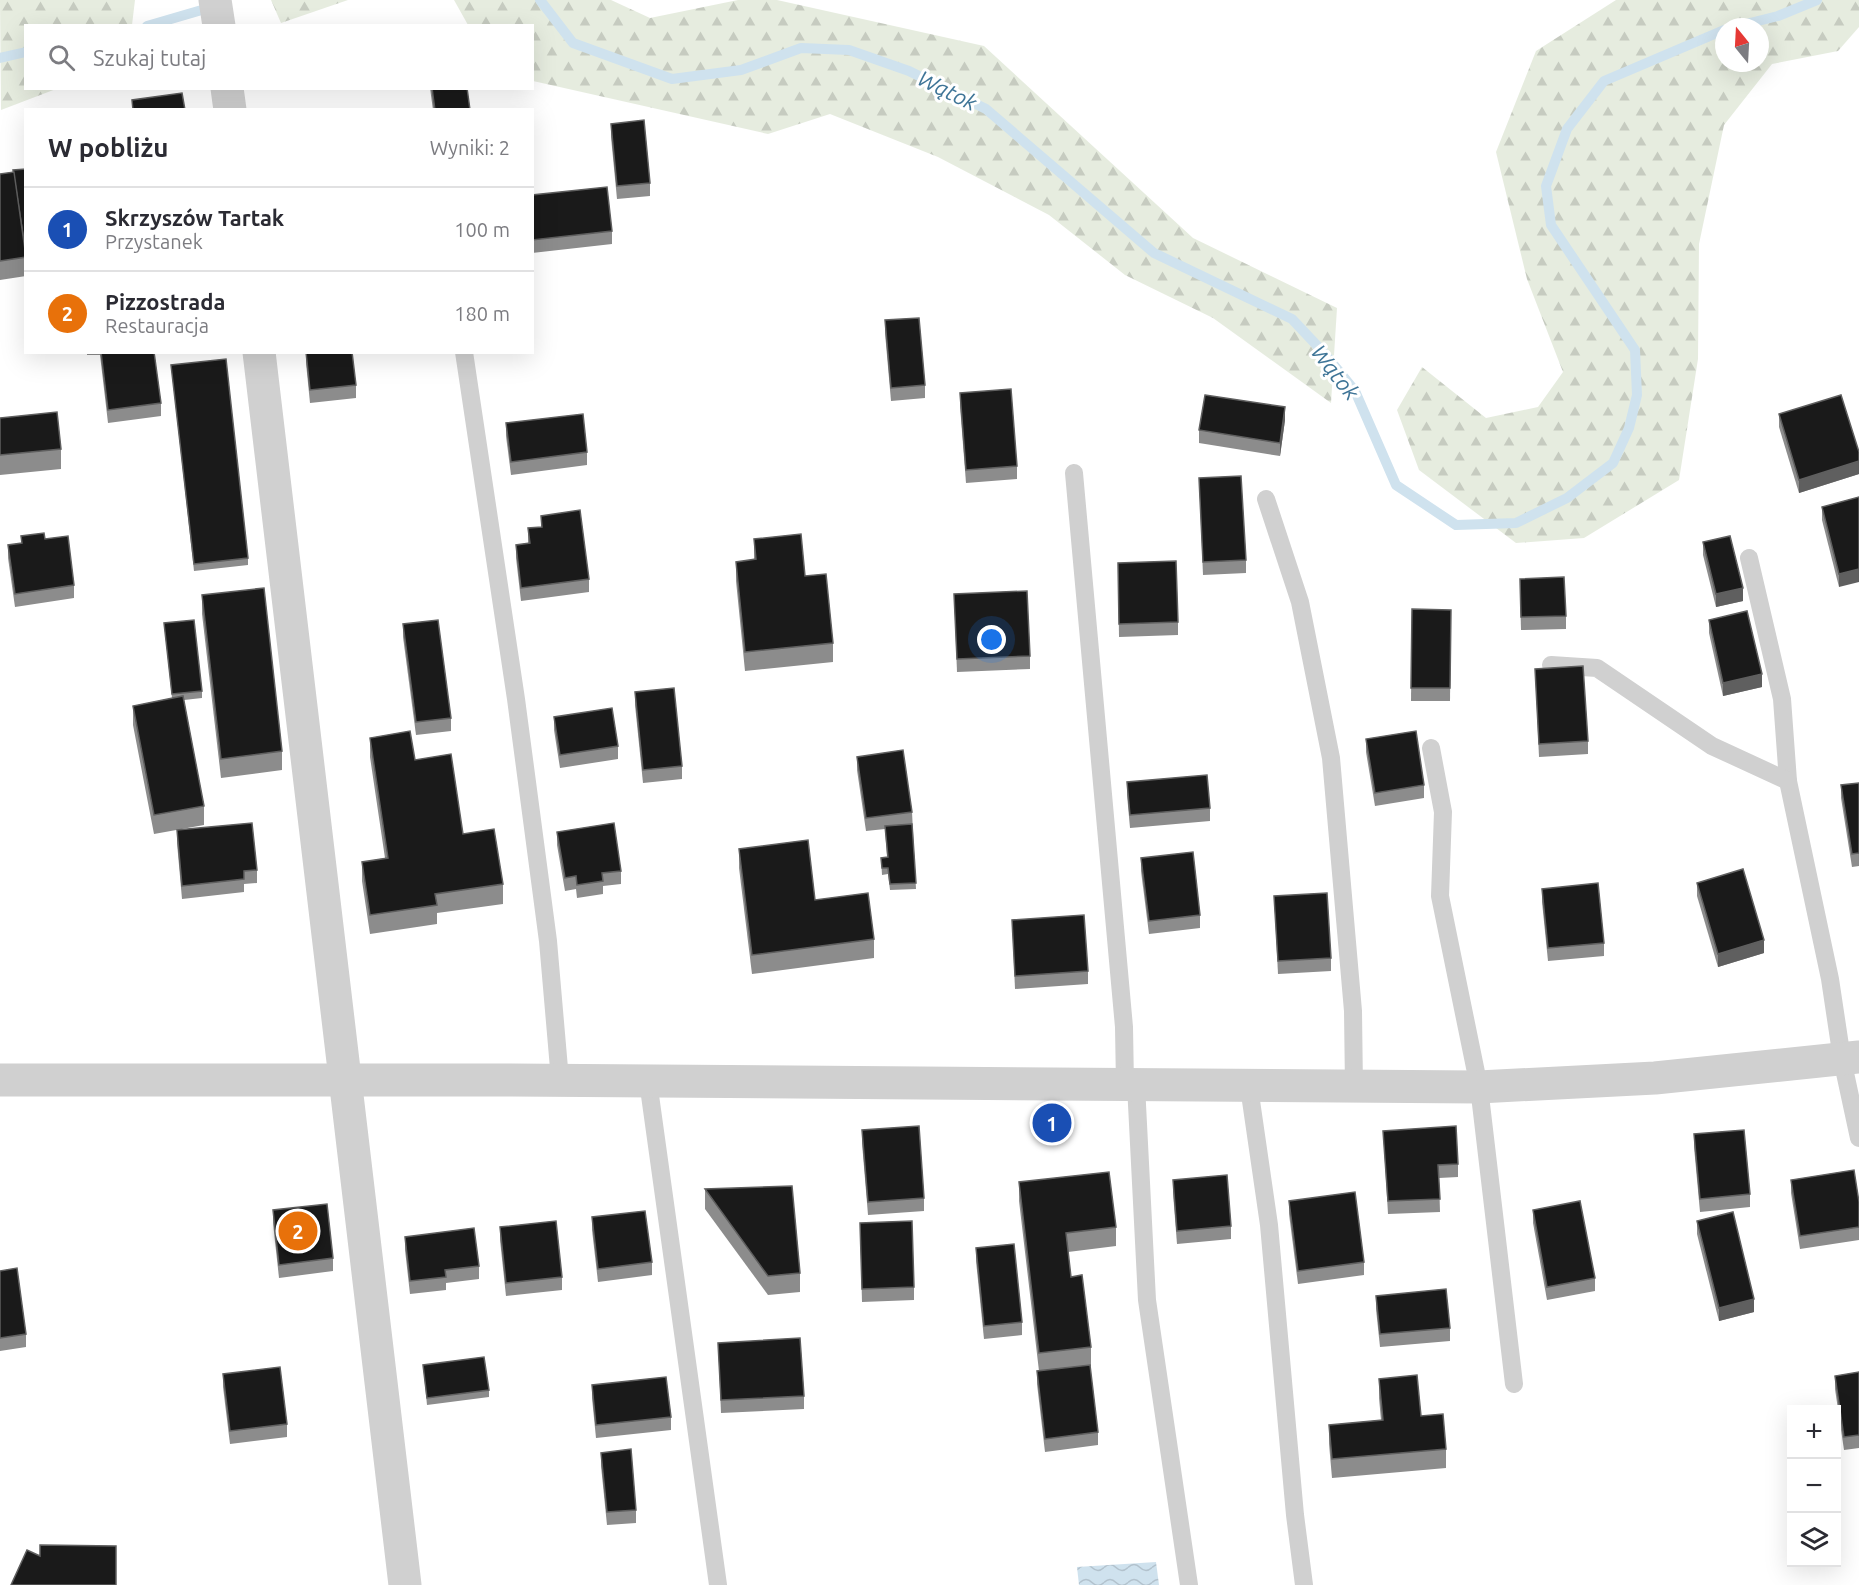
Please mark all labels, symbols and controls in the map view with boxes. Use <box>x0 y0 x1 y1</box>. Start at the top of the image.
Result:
north arrow <box>1715 18 1769 72</box>
search box <box>24 24 534 90</box>
icon: search <box>45 41 78 74</box>
text: Szukaj tutaj <box>93 45 206 70</box>
water label: Wątok <box>914 65 982 115</box>
text: W pobliżu <box>48 133 169 162</box>
text: Wyniki: 2 <box>430 136 510 159</box>
text: Skrzyszów Tartak <box>105 205 284 230</box>
text: 1 <box>62 218 73 241</box>
text: 100 m <box>454 218 510 241</box>
text: Przystanek <box>105 230 203 253</box>
text: Pizzostrada <box>105 289 225 314</box>
text: 2 <box>62 302 73 325</box>
text: 180 m <box>454 302 510 325</box>
text: Restauracja <box>105 314 209 337</box>
water label: Wątok <box>1307 340 1366 405</box>
your location <box>977 625 1006 654</box>
pin: 1 <box>1032 1100 1072 1146</box>
pin: 2 <box>278 1208 318 1254</box>
map controls <box>1787 1405 1841 1567</box>
button: + <box>1787 1405 1841 1459</box>
button: − <box>1787 1459 1841 1513</box>
button: layers <box>1787 1513 1841 1567</box>

